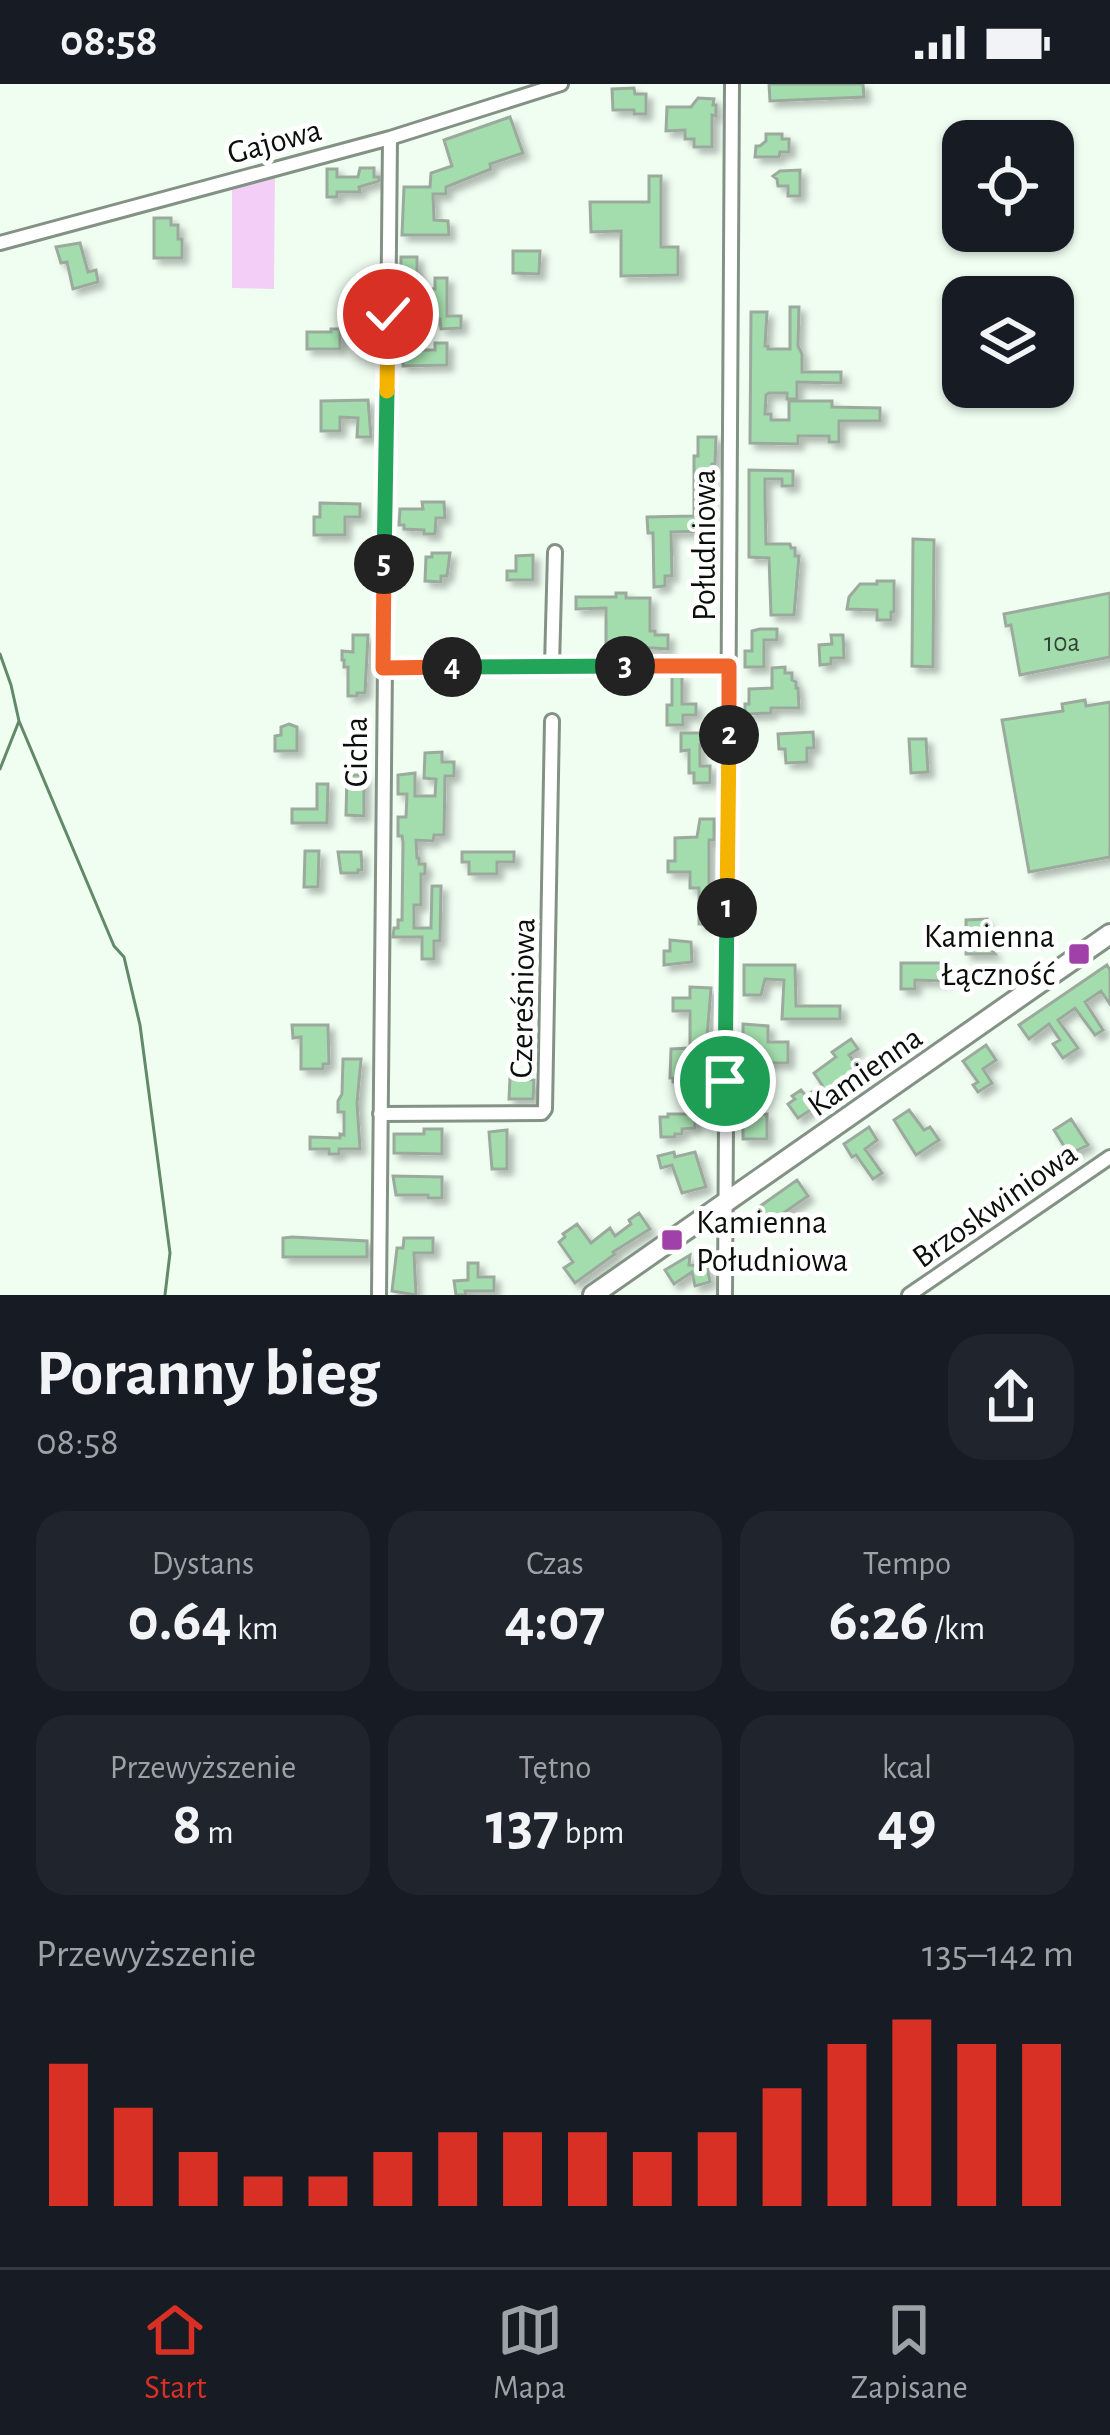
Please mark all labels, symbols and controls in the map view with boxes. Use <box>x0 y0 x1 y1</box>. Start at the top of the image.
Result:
text: 08:58 <box>60 19 158 64</box>
street label: Gajowa <box>224 114 325 171</box>
map controls <box>942 120 1074 408</box>
button: locate <box>942 120 1074 252</box>
pin <box>337 263 439 365</box>
button: layers <box>942 276 1074 408</box>
icon: check <box>355 281 421 347</box>
street label: Południowa <box>689 469 722 621</box>
pin: 5 <box>354 534 414 594</box>
text: 5 <box>377 547 391 580</box>
house number: 10a <box>1044 629 1080 656</box>
pin: 3 <box>595 636 655 696</box>
pin: 4 <box>422 637 482 697</box>
text: 3 <box>618 649 632 682</box>
text: 4 <box>444 650 460 683</box>
pin: 2 <box>699 705 759 765</box>
street label: Cicha <box>341 717 374 787</box>
text: 2 <box>721 718 737 751</box>
pin: 1 <box>697 878 757 938</box>
text: 1 <box>721 891 733 924</box>
street label: Czereśniowa <box>506 917 541 1079</box>
place label: Kamienna Łączność <box>924 921 1055 992</box>
marker: Kamienna Łączność <box>1066 941 1092 967</box>
street label: Kamienna <box>802 1021 929 1123</box>
pin <box>674 1030 776 1132</box>
icon: arrive <box>692 1048 758 1114</box>
street label: Brzoskwiniowa <box>907 1137 1084 1275</box>
place label: Kamienna Południowa <box>696 1207 848 1278</box>
marker: Kamienna Południowa <box>659 1227 685 1253</box>
button: share <box>948 1334 1074 1460</box>
text: Poranny bieg <box>36 1341 379 1407</box>
text: 08:58 <box>36 1423 119 1462</box>
text: Dystans <box>152 1548 254 1581</box>
text: Czas <box>526 1548 584 1581</box>
text: Tempo <box>863 1548 951 1581</box>
text: 0.64 <box>127 1591 232 1651</box>
text: 4:07 <box>504 1591 606 1651</box>
text: 6:26 <box>829 1591 929 1651</box>
text: km <box>232 1613 279 1646</box>
text: /km <box>929 1613 985 1646</box>
text: Przewyższenie <box>110 1752 296 1785</box>
text: Tętno <box>519 1752 591 1785</box>
text: kcal <box>882 1752 932 1785</box>
text: 8 <box>172 1795 202 1855</box>
text: 137 <box>486 1795 559 1855</box>
text: 49 <box>877 1795 937 1855</box>
text: m <box>202 1817 234 1850</box>
text: bpm <box>559 1817 624 1850</box>
text: Przewyższenie <box>36 1935 256 1974</box>
text: 135–142 m <box>922 1935 1074 1974</box>
tab: Start <box>142 2297 208 2409</box>
tab: Mapa <box>493 2297 566 2409</box>
tab: Zapisane <box>851 2297 968 2409</box>

